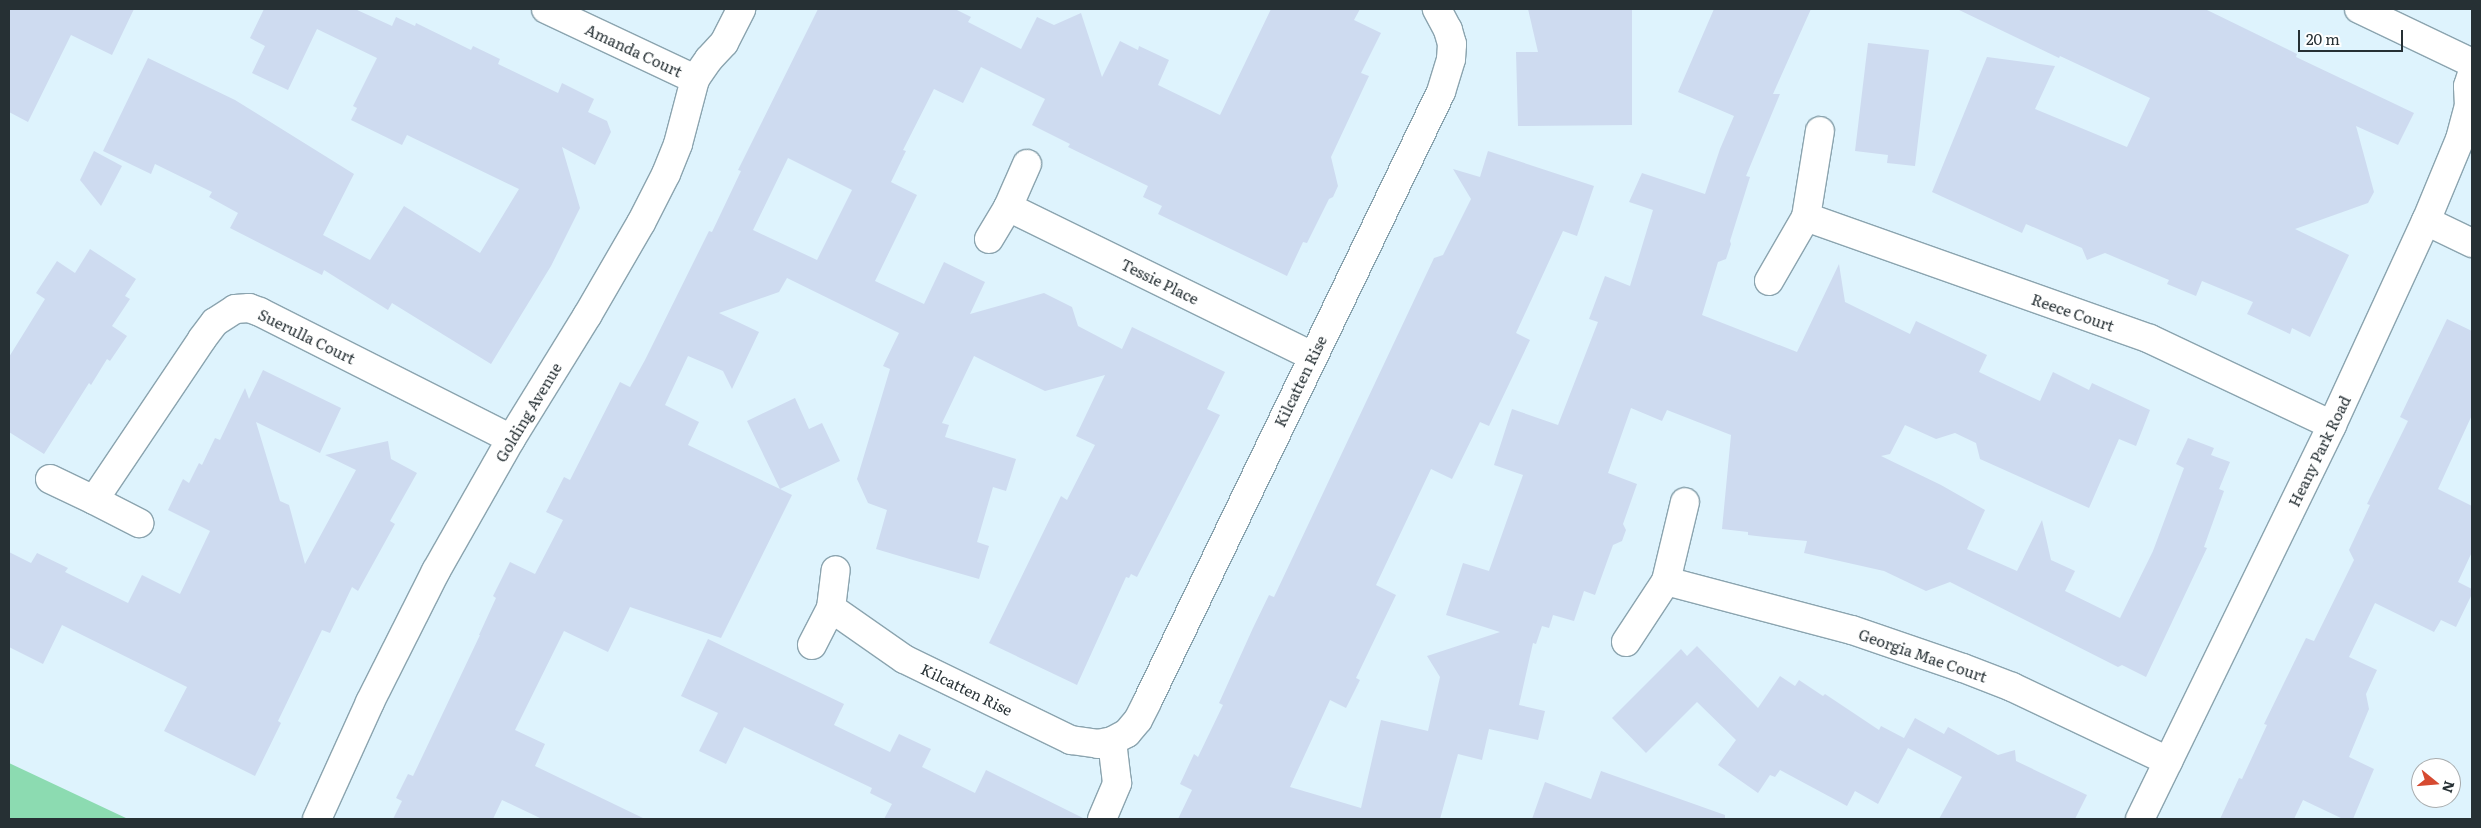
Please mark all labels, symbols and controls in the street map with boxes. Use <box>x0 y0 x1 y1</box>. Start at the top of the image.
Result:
street label: Amanda Court <box>583 20 685 80</box>
scale bar <box>2301 20 2406 52</box>
text: 20 m <box>2306 27 2340 50</box>
street label: Tessie Place <box>1118 254 1202 308</box>
street label: Reece Court <box>2029 289 2117 335</box>
street label: Suerulla Court <box>256 305 358 367</box>
street label: Kilcatten Rise <box>1270 332 1330 430</box>
street label: Golding Avenue <box>491 359 565 465</box>
street label: Heany Park Road <box>2284 393 2354 509</box>
street label: Georgia Mae Court <box>1856 625 1990 685</box>
street label: Kilcatten Rise <box>918 659 1016 719</box>
north arrow <box>2411 758 2461 808</box>
text: N <box>2438 779 2461 796</box>

